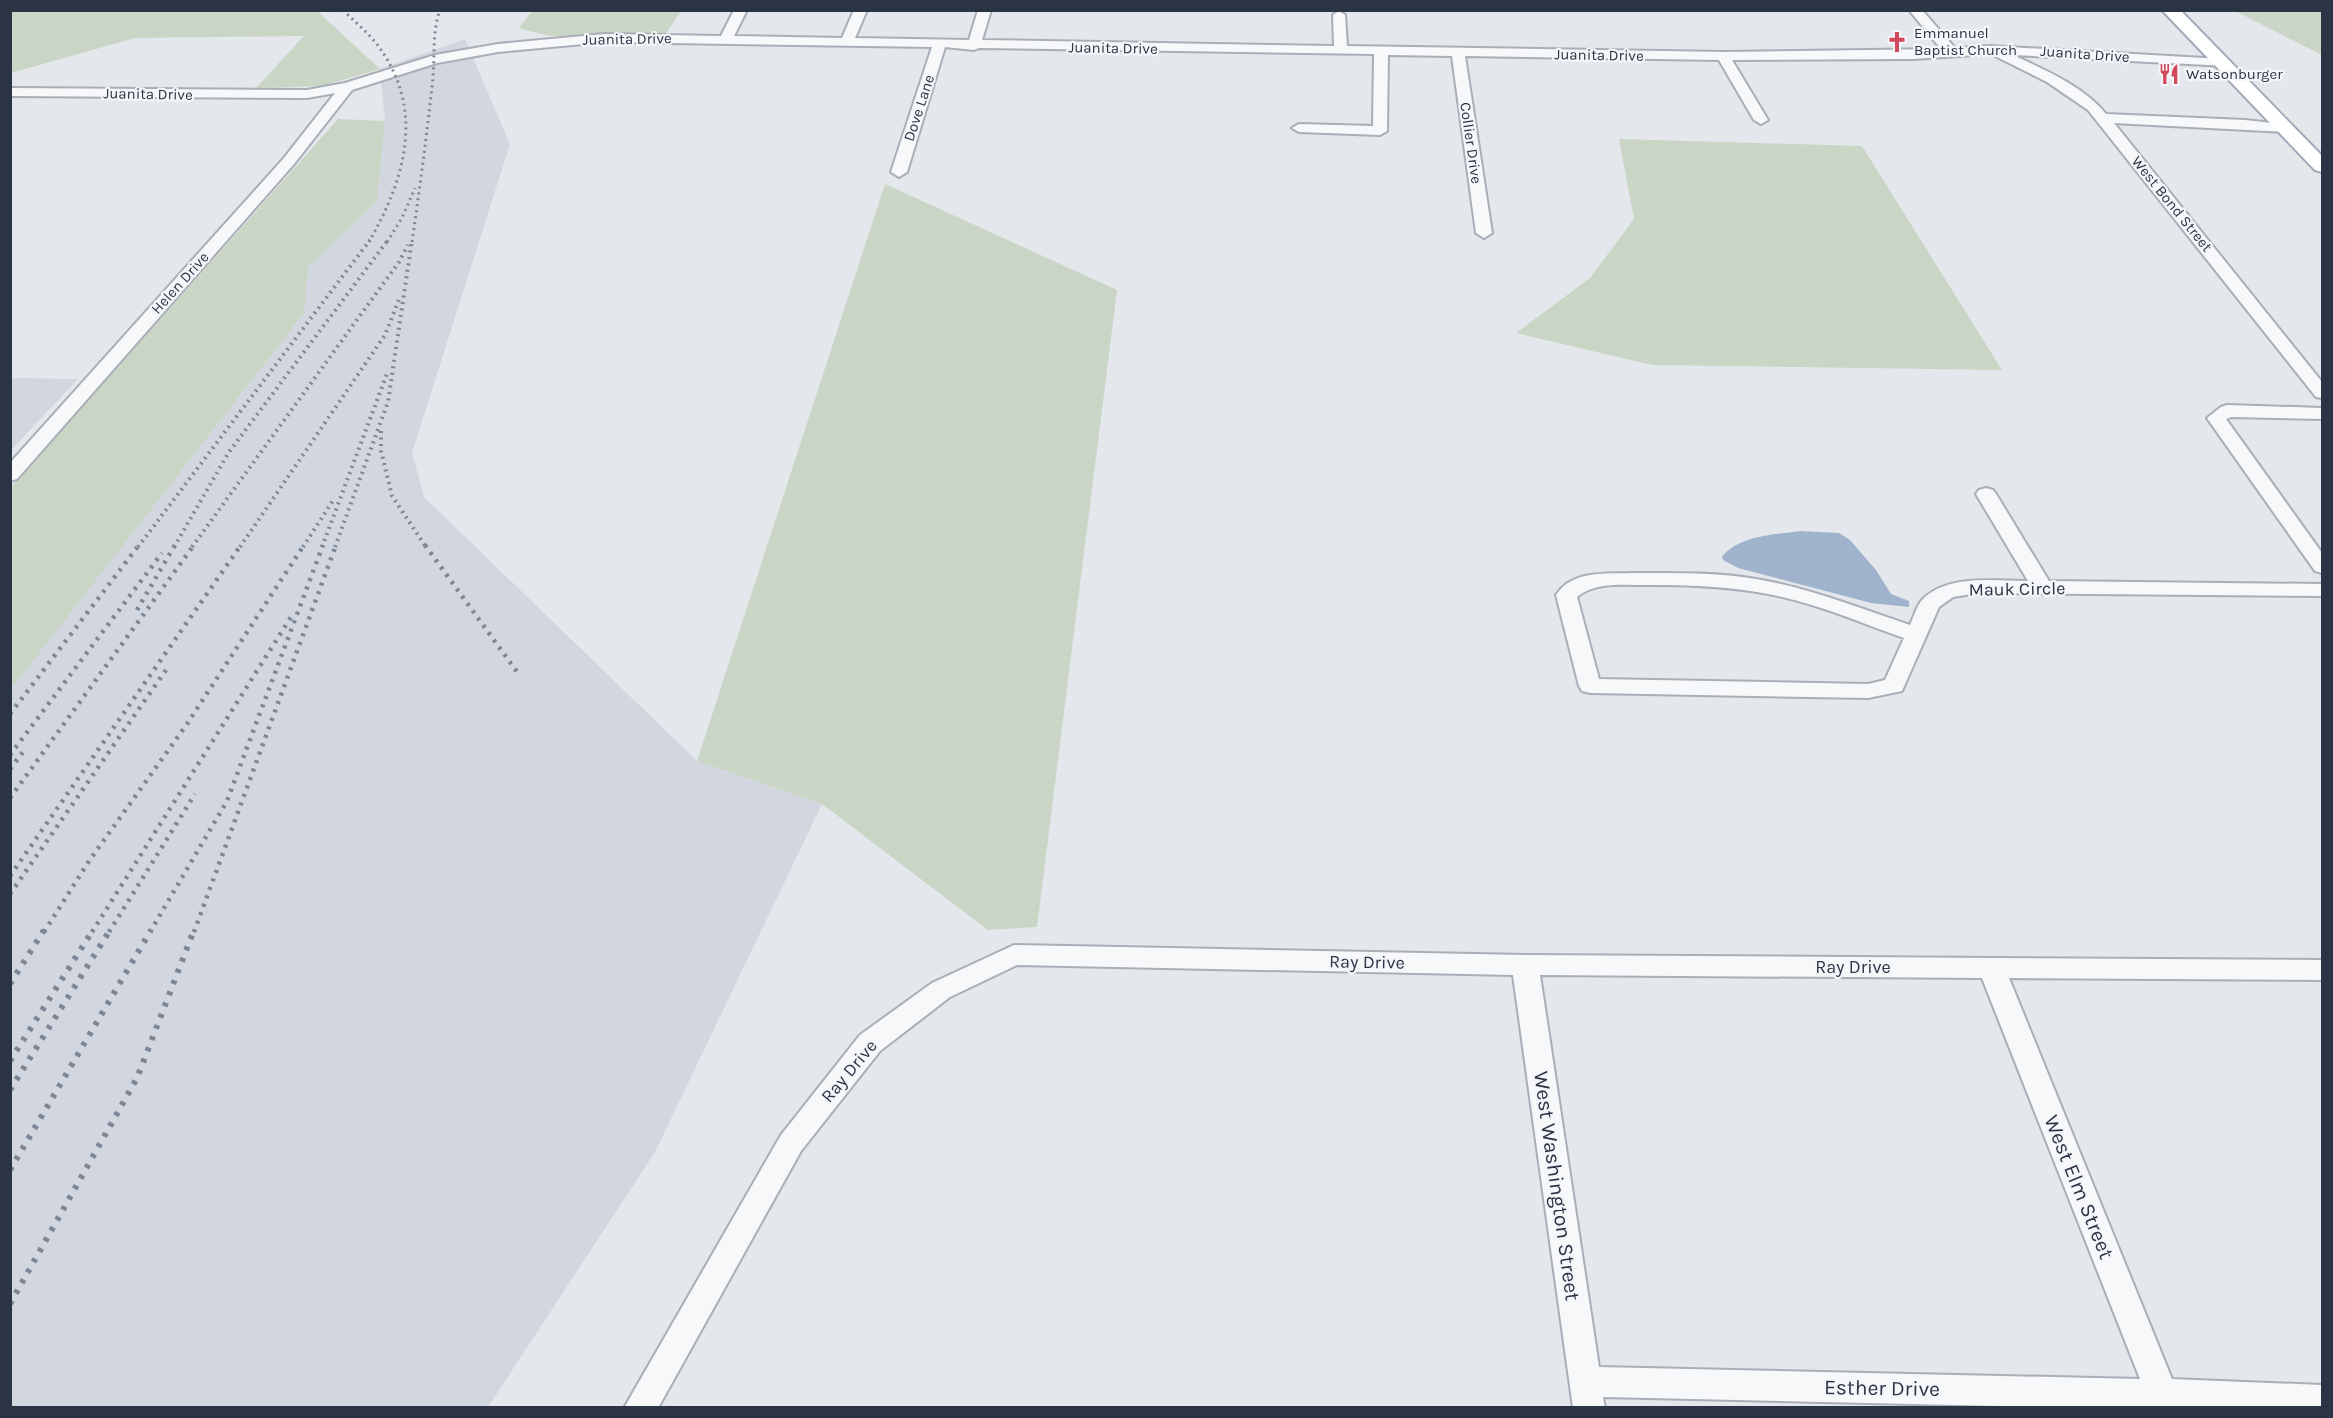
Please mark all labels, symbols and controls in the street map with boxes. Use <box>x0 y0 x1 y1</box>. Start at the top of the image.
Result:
place label: Emmanuel Baptist Church <box>1914 24 2017 59</box>
street label: Juanita Drive <box>582 29 672 49</box>
church icon: Emmanuel Baptist Church <box>1885 30 1909 54</box>
street label: Juanita Drive <box>1068 38 1158 58</box>
street label: Juanita Drive <box>2040 42 2130 66</box>
street label: Juanita Drive <box>1554 45 1644 65</box>
restaurant icon: Watsonburger <box>2157 62 2181 86</box>
place label: Watsonburger <box>2186 65 2283 83</box>
street label: Dove Lane <box>900 72 938 144</box>
street label: Juanita Drive <box>103 84 193 104</box>
street label: Collier Drive <box>1456 101 1486 185</box>
street label: West Bond Street <box>2128 153 2216 256</box>
street label: Helen Drive <box>147 248 213 318</box>
street label: Mauk Circle <box>1968 577 2066 601</box>
street label: Ray Drive <box>1329 950 1405 974</box>
street label: Ray Drive <box>1815 956 1891 978</box>
street label: Ray Drive <box>816 1035 882 1107</box>
street label: West Washington Street <box>1529 1070 1585 1302</box>
street label: West Elm Street <box>2039 1112 2119 1262</box>
street label: Esther Drive <box>1824 1375 1940 1401</box>

